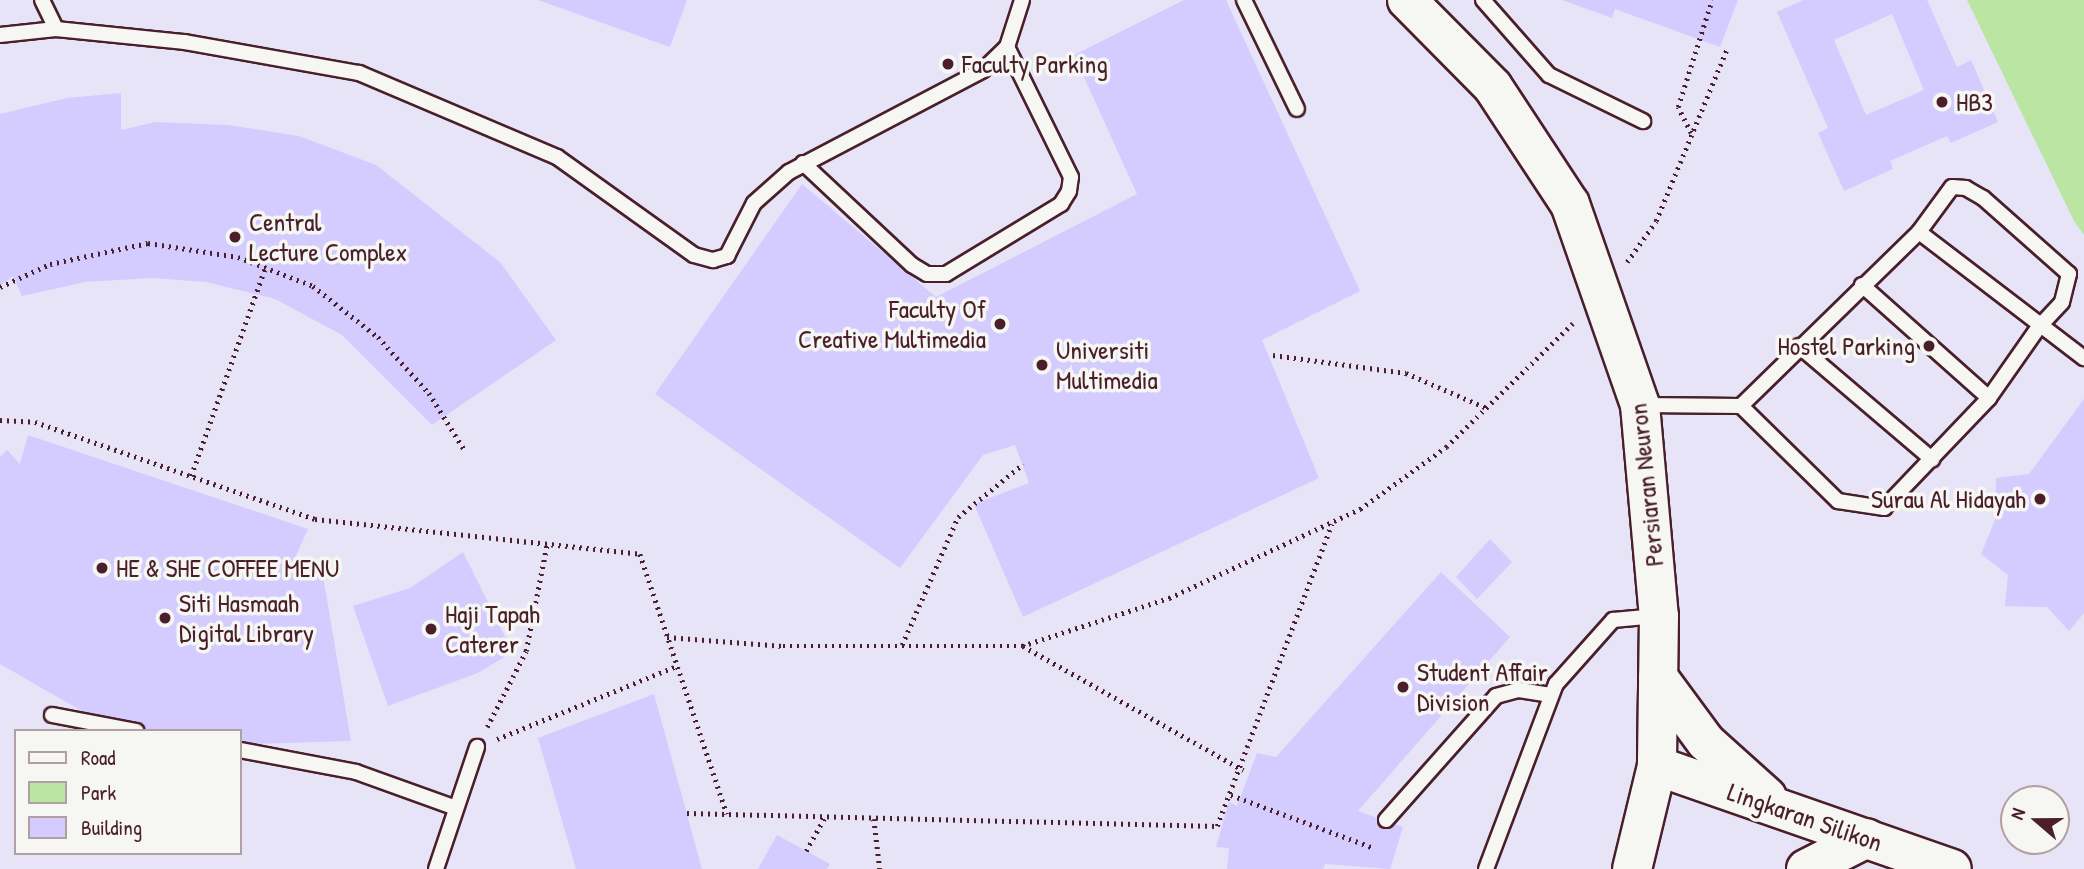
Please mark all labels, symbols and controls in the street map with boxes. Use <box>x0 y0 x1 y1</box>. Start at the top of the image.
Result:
place label: Faculty Parking <box>962 48 1108 80</box>
marker: Faculty Parking <box>940 56 956 72</box>
place label: HB3 <box>1956 86 1993 118</box>
marker: HB3 <box>1934 94 1950 110</box>
place label: Central Lecture Complex <box>249 206 407 268</box>
marker: Central Lecture Complex <box>227 229 243 245</box>
place label: Faculty Of Creative Multimedia <box>798 293 986 354</box>
marker: Faculty Of Creative Multimedia <box>992 316 1008 332</box>
place label: Hostel Parking <box>1778 330 1915 362</box>
place label: Universiti Multimedia <box>1056 334 1158 396</box>
marker: Hostel Parking <box>1921 338 1937 354</box>
marker: Universiti Multimedia <box>1034 357 1050 373</box>
street label: Persiaran Neuron <box>1622 402 1670 568</box>
place label: Surau Al Hidayah <box>1871 483 2026 515</box>
marker: Surau Al Hidayah <box>2032 491 2048 507</box>
place label: HE & SHE COFFEE MENU <box>116 552 339 584</box>
marker: HE & SHE COFFEE MENU <box>94 560 110 576</box>
place label: Siti Hasmaah Digital Library <box>179 587 314 648</box>
place label: Haji Tapah Caterer <box>445 598 540 660</box>
marker: Siti Hasmaah Digital Library <box>157 610 173 626</box>
marker: Haji Tapah Caterer <box>423 621 439 637</box>
place label: Student Affair Division <box>1417 656 1548 718</box>
marker: Student Affair Division <box>1395 679 1411 695</box>
legend <box>14 729 242 855</box>
text: Road <box>81 743 115 772</box>
street label: Lingkaran Silikon <box>1724 776 1886 858</box>
text: Park <box>81 778 116 807</box>
north arrow <box>2000 785 2070 855</box>
text: N <box>2003 804 2031 823</box>
text: Building <box>81 813 142 842</box>

